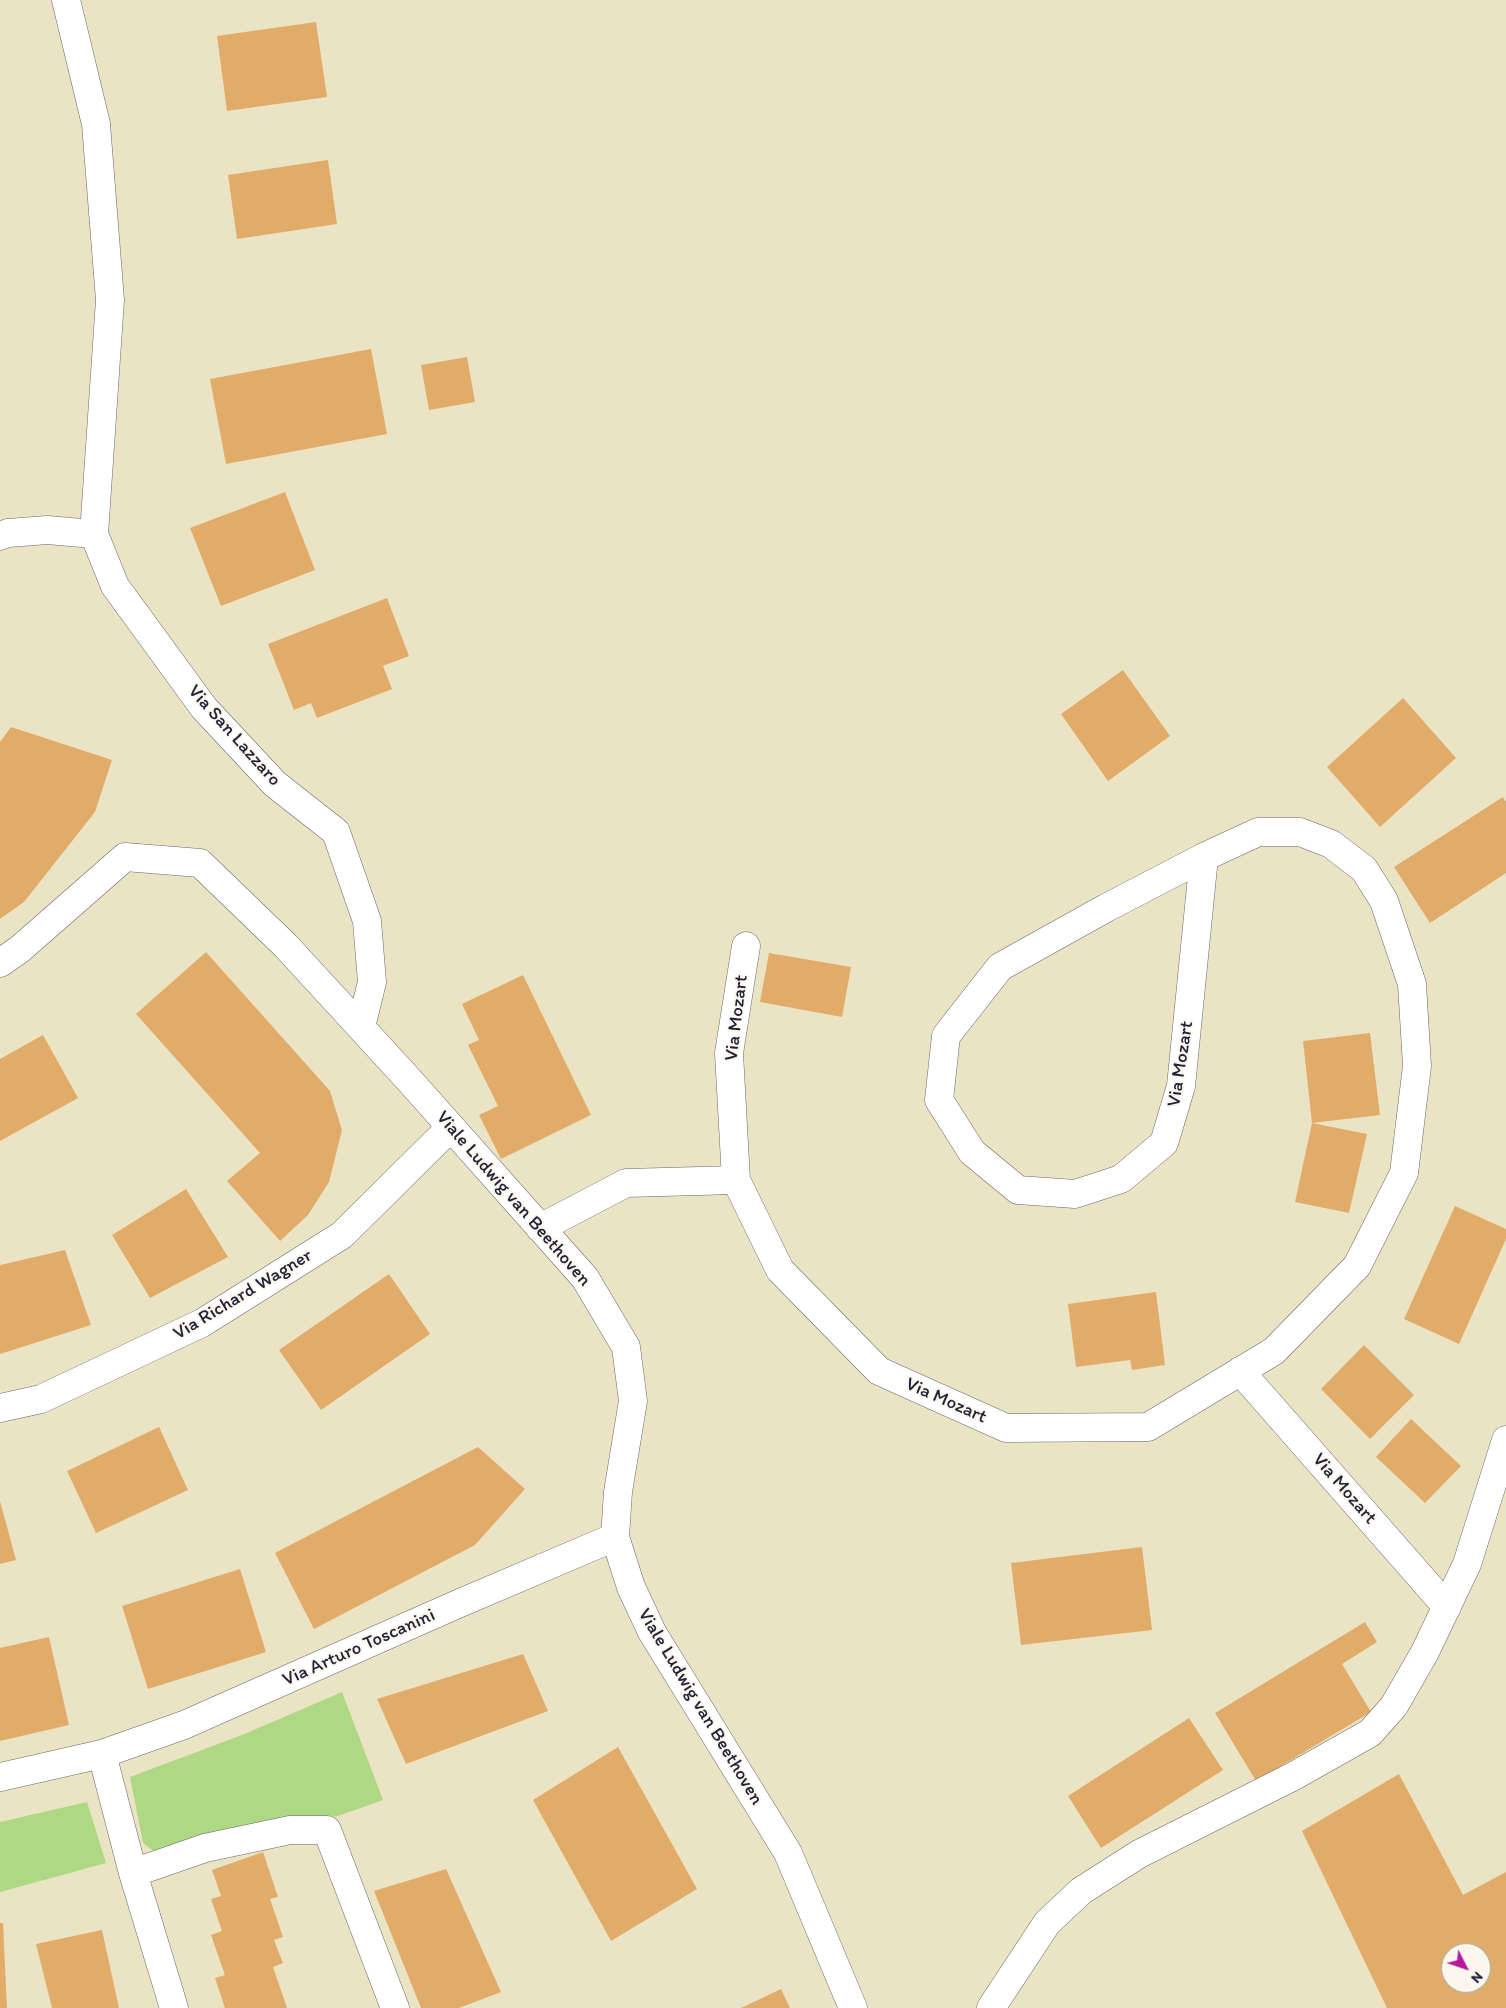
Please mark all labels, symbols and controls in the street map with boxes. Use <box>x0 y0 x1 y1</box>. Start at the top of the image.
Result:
street label: Via San Lazzaro <box>182 681 286 791</box>
street label: Via Mozart <box>720 974 754 1062</box>
street label: Via Mozart <box>1163 1019 1199 1109</box>
street label: Viale Ludwig van Beethoven <box>431 1107 595 1291</box>
street label: Via Richard Wagner <box>169 1244 317 1346</box>
street label: Via Mozart <box>902 1373 990 1429</box>
street label: Via Mozart <box>1307 1449 1381 1529</box>
street label: Via Arturo Toscanini <box>279 1604 439 1692</box>
street label: Viale Ludwig van Beethoven <box>632 1605 768 1809</box>
north arrow <box>1441 1943 1491 1993</box>
text: N <box>1467 1968 1486 1987</box>

